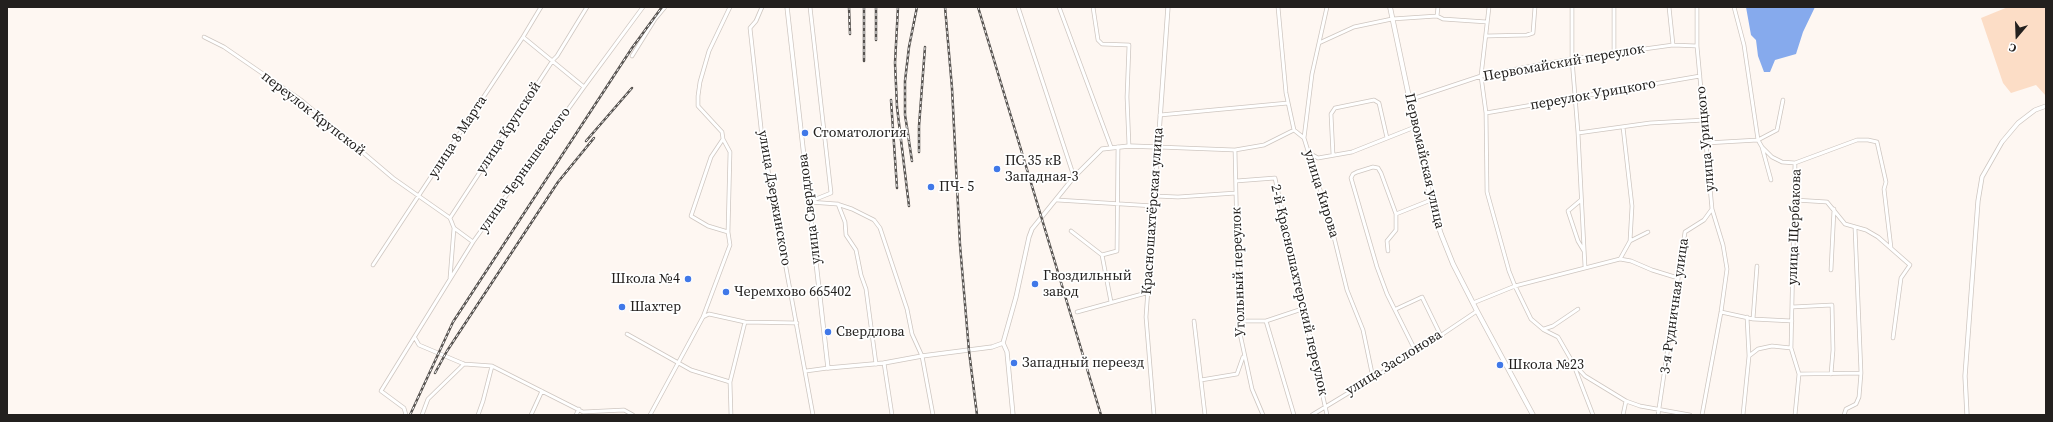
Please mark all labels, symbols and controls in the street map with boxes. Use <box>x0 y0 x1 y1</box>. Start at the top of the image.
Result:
north arrow <box>1997 16 2037 56</box>
text: С <box>2007 40 2019 56</box>
street label: Первомайский переулок <box>1482 41 1646 85</box>
street label: переулок Крупской <box>258 68 368 160</box>
street label: переулок Урицкого <box>1529 76 1657 114</box>
street label: улица Крупской <box>473 79 545 177</box>
street label: улица Урицкого <box>1693 85 1719 193</box>
street label: Первомайская улица <box>1400 92 1448 230</box>
street label: улица 8 Марта <box>425 93 491 181</box>
street label: улица Чернышевского <box>475 104 575 236</box>
place label: Стоматология <box>813 125 907 141</box>
street label: Красношахтёрская улица <box>1139 127 1167 295</box>
marker: Стоматология <box>800 128 810 138</box>
street label: улица Дзержинского <box>754 129 794 267</box>
street label: улица Кирова <box>1300 148 1342 240</box>
street label: улица Свердлова <box>795 153 825 265</box>
place label: ПС 35 кВ Западная-3 <box>1005 153 1078 186</box>
marker: ПС 35 кВ Западная-3 <box>992 164 1002 174</box>
street label: улица Щербакова <box>1785 169 1805 285</box>
place label: ПЧ- 5 <box>939 179 974 195</box>
marker: ПЧ- 5 <box>926 182 936 192</box>
street label: 2-й Красношахтерский переулок <box>1266 183 1332 397</box>
street label: Угольный переулок <box>1228 207 1250 337</box>
street label: 3-я Рудничная улица <box>1657 237 1693 375</box>
place label: Гвоздильный завод <box>1043 268 1132 300</box>
place label: Школа №4 <box>611 271 680 287</box>
marker: Школа №4 <box>683 274 693 284</box>
marker: Гвоздильный завод <box>1030 279 1040 289</box>
place label: Черемхово 665402 <box>734 284 851 300</box>
marker: Черемхово 665402 <box>721 287 731 297</box>
place label: Шахтер <box>630 299 681 315</box>
marker: Шахтер <box>617 302 627 312</box>
place label: Свердлова <box>836 324 905 340</box>
marker: Свердлова <box>823 327 833 337</box>
street label: улица Заслонова <box>1343 327 1445 399</box>
place label: Западный переезд <box>1022 355 1144 371</box>
place label: Школа №23 <box>1508 357 1584 373</box>
marker: Западный переезд <box>1009 358 1019 368</box>
marker: Школа №23 <box>1495 360 1505 370</box>

